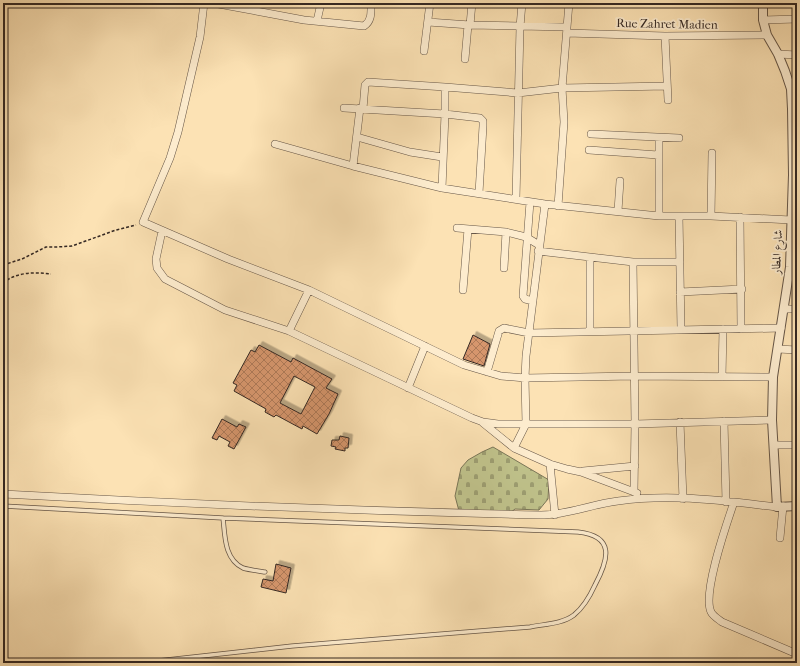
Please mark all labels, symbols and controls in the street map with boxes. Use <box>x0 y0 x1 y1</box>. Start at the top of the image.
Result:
street label: Rue Zahret Madien <box>616 16 718 32</box>
street label: شارع المطار <box>769 229 789 276</box>

